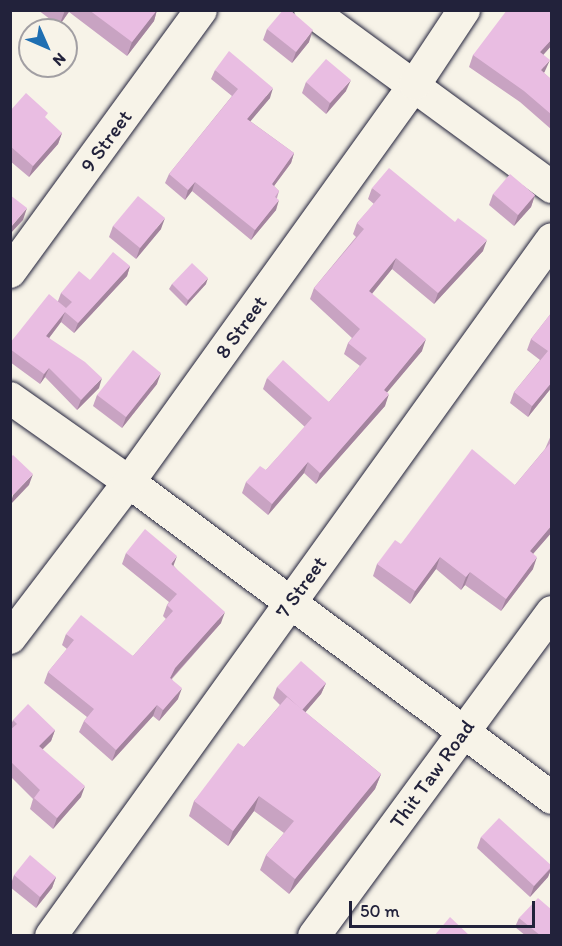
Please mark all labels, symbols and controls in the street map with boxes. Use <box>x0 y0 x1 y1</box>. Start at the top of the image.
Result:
north arrow <box>18 18 78 78</box>
text: N <box>49 49 70 70</box>
street label: 9 Street <box>75 105 137 177</box>
street label: 8 Street <box>210 291 272 363</box>
street label: 7 Street <box>270 551 332 623</box>
street label: Thit Taw Road <box>385 716 479 832</box>
scale bar <box>352 889 538 927</box>
text: 50 m <box>360 900 400 922</box>

